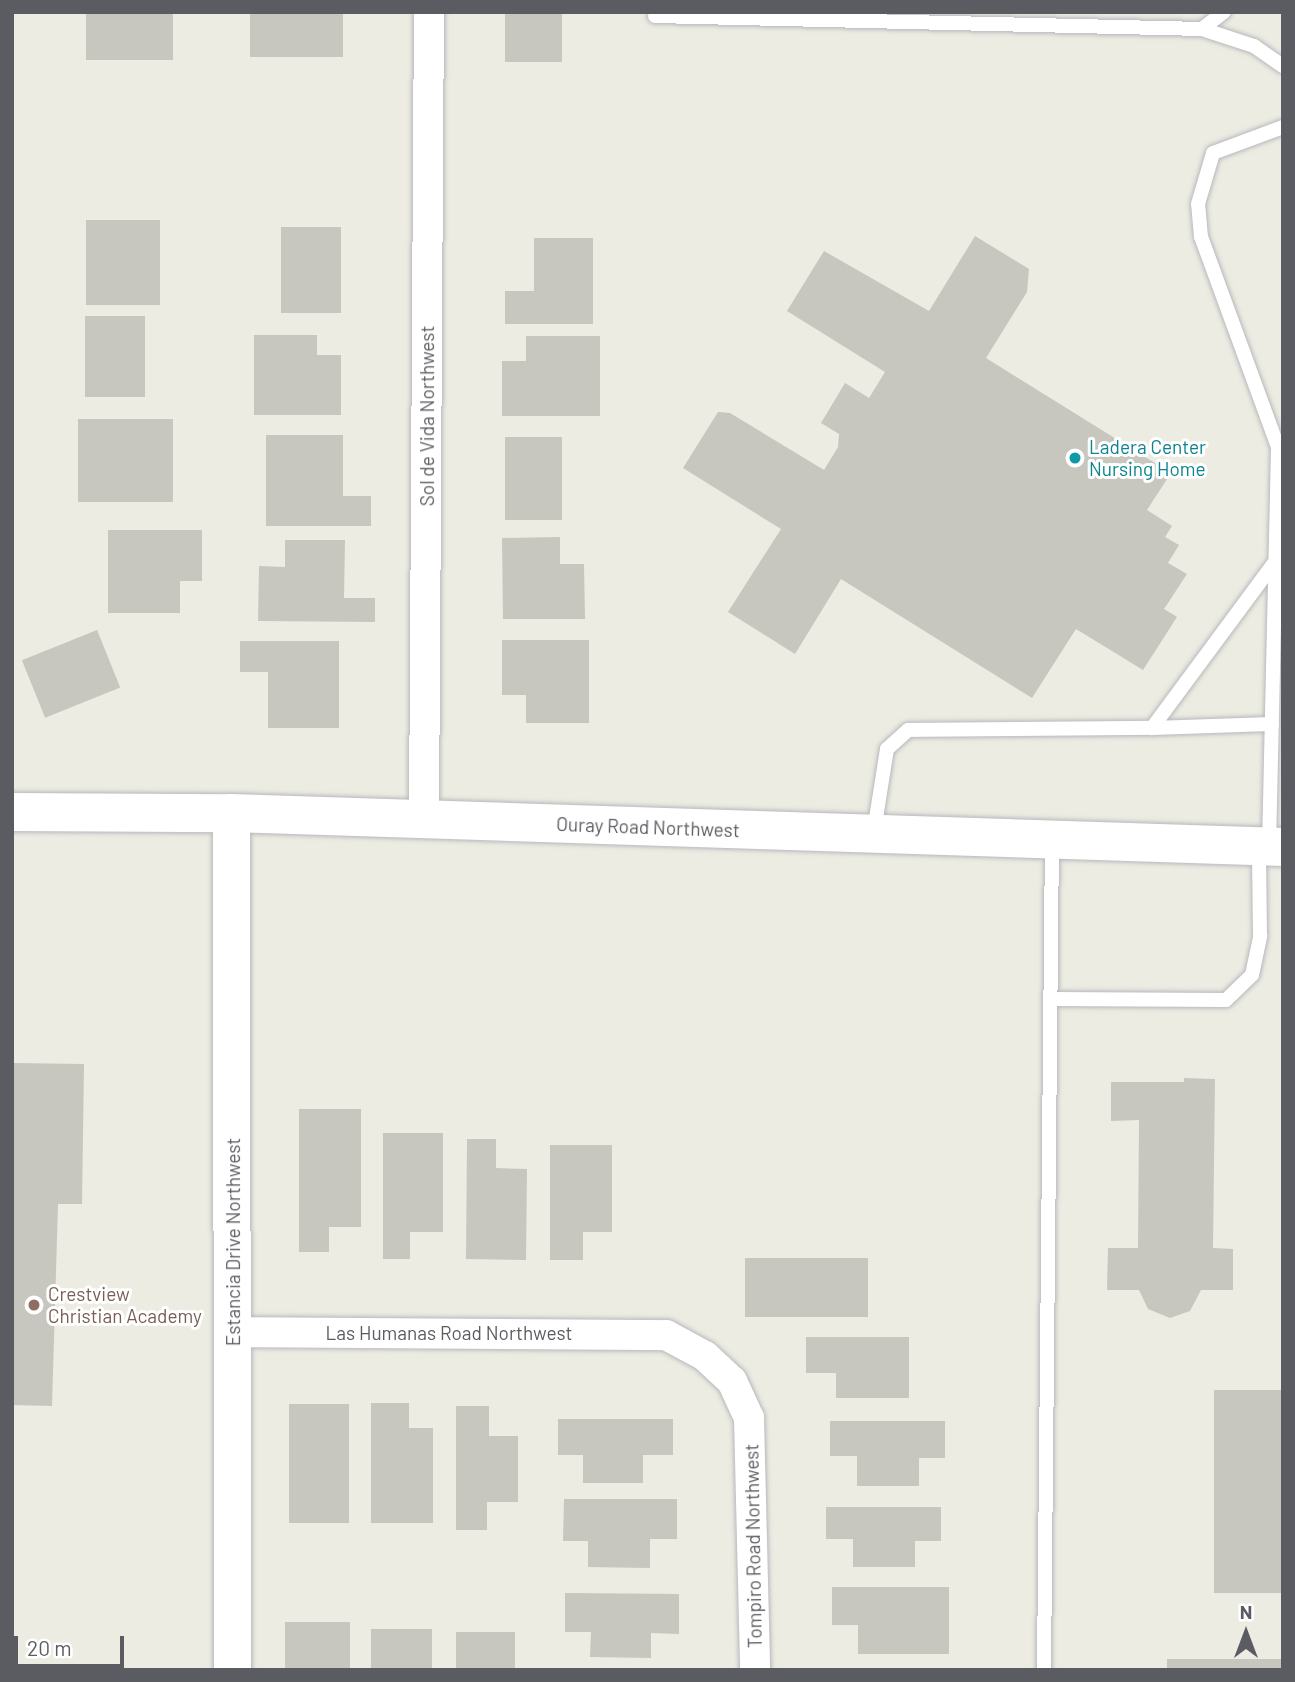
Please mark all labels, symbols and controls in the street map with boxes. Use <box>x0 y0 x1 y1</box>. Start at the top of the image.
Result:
street label: Sol de Vida Northwest <box>416 326 438 506</box>
place label: Ladera Center Nursing Home <box>1089 436 1206 480</box>
marker: Ladera Center Nursing Home <box>1067 450 1083 466</box>
street label: Ouray Road Northwest <box>556 812 740 842</box>
street label: Estancia Drive Northwest <box>222 1138 244 1346</box>
place label: Crestview Christian Academy <box>48 1283 202 1327</box>
marker: Crestview Christian Academy <box>26 1297 42 1313</box>
street label: Las Humanas Road Northwest <box>326 1322 572 1344</box>
street label: Tompiro Road Northwest <box>740 1444 766 1648</box>
north arrow <box>1211 1598 1281 1668</box>
text: N <box>1240 1600 1252 1623</box>
scale bar <box>18 1622 128 1666</box>
text: 20 m <box>27 1635 72 1660</box>

